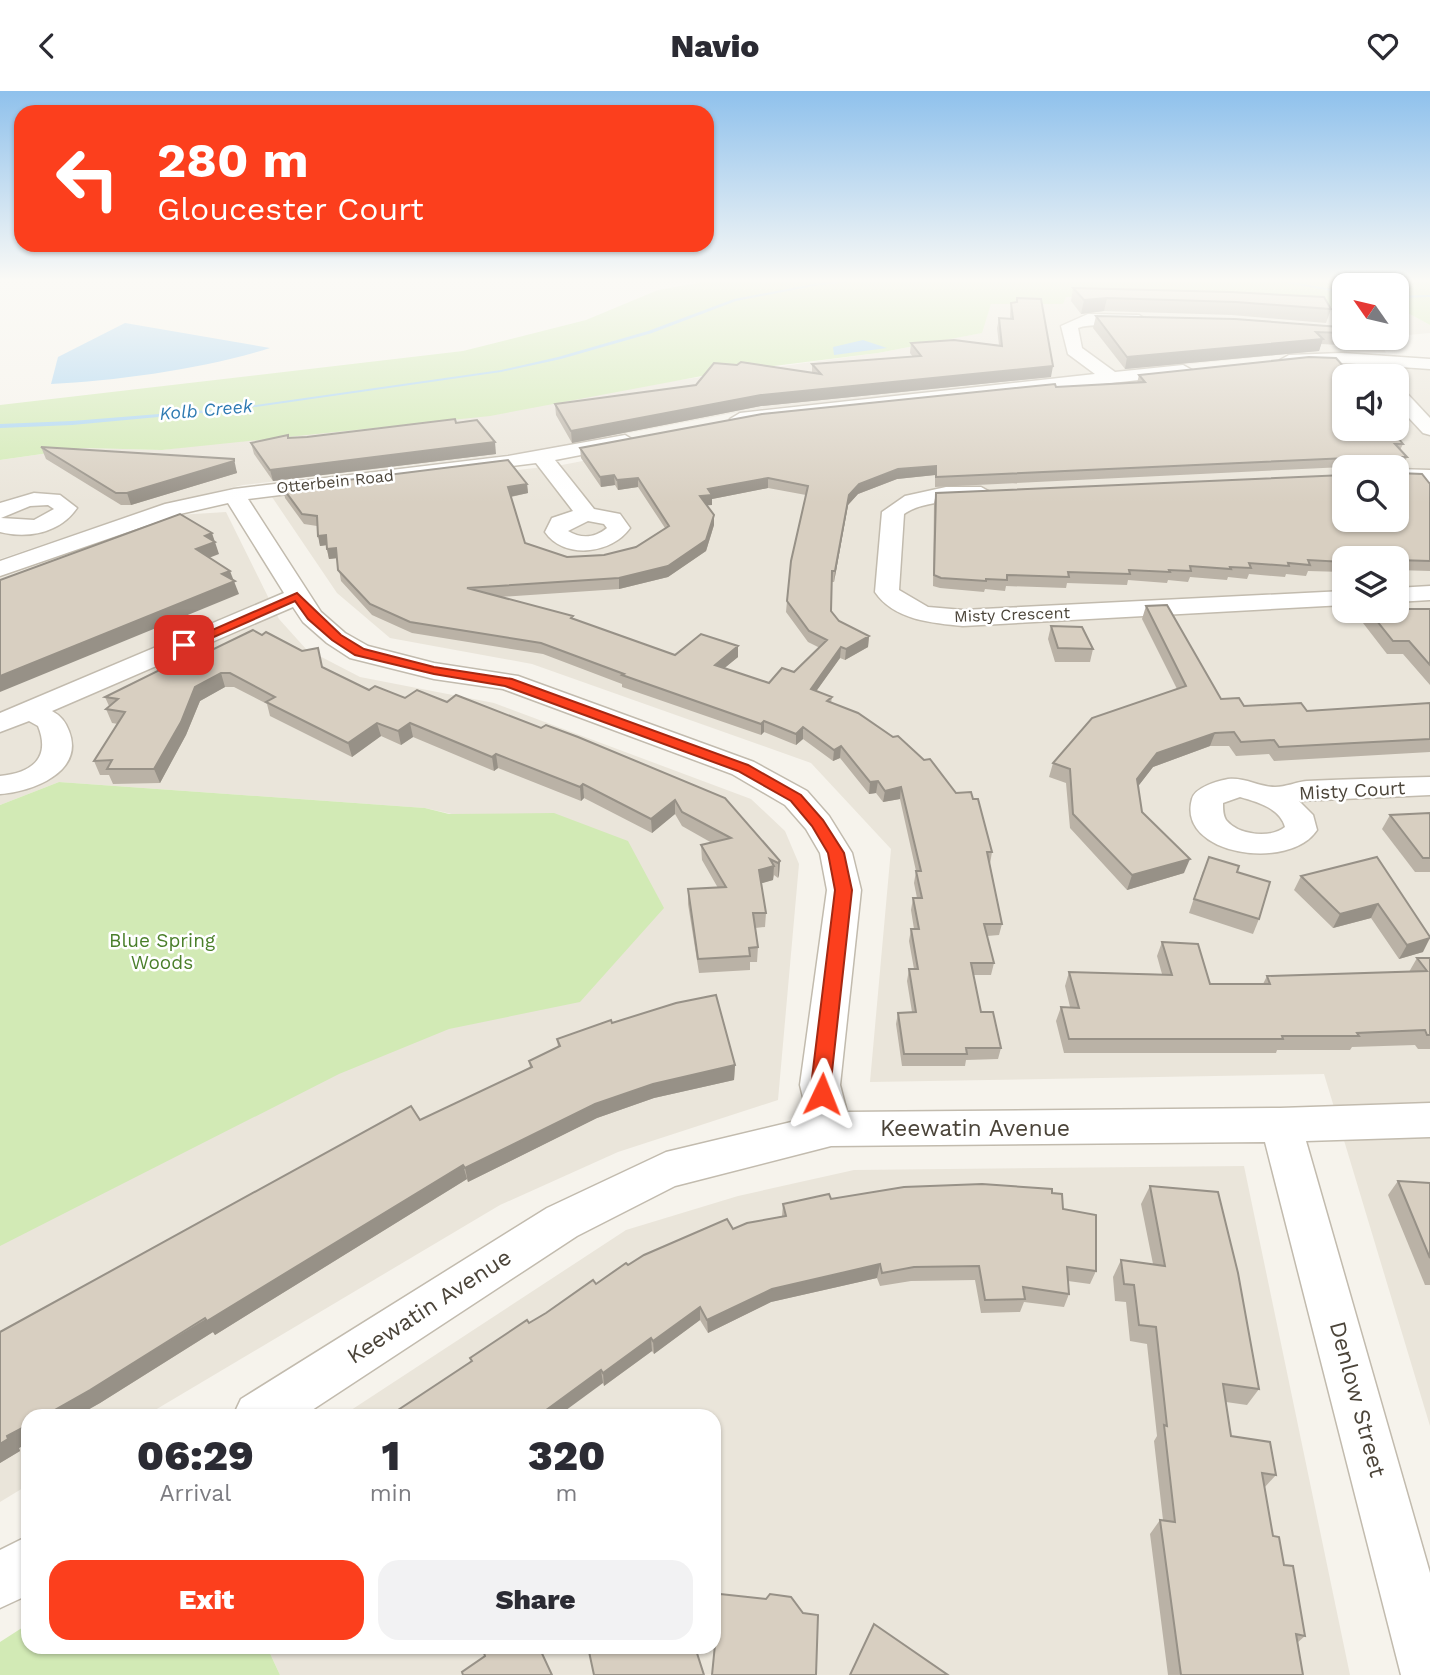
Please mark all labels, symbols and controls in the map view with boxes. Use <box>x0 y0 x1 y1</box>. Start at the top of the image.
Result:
icon: back <box>28 27 66 65</box>
text: Navio <box>671 27 759 65</box>
icon: heart <box>1364 27 1402 65</box>
text: 280 m <box>157 131 309 189</box>
icon: left <box>42 133 133 224</box>
text: Gloucester Court <box>157 190 424 228</box>
north arrow <box>1332 273 1409 350</box>
map controls <box>1332 273 1409 623</box>
button: sound <box>1332 364 1409 441</box>
water label: Kolb Creek <box>159 395 254 424</box>
button: search <box>1332 455 1409 532</box>
street label: Otterbein Road <box>275 466 395 497</box>
button: layers <box>1332 546 1409 623</box>
street label: Misty Crescent <box>954 603 1071 626</box>
pin <box>154 615 214 675</box>
icon: arrive <box>165 626 203 664</box>
street label: Misty Court <box>1298 776 1406 805</box>
park label: Blue Spring Woods <box>109 929 216 974</box>
position arrow <box>785 1057 859 1131</box>
street label: Keewatin Avenue <box>880 1115 1070 1142</box>
street label: Keewatin Avenue <box>342 1243 516 1370</box>
street label: Denlow Street <box>1324 1318 1391 1480</box>
text: 06:29 <box>137 1431 254 1480</box>
text: 1 <box>381 1431 400 1480</box>
text: 320 <box>528 1431 605 1480</box>
text: Arrival <box>159 1480 231 1507</box>
text: min <box>370 1480 412 1507</box>
text: m <box>556 1480 577 1507</box>
button: Exit <box>49 1560 364 1640</box>
button: Share <box>378 1560 693 1640</box>

